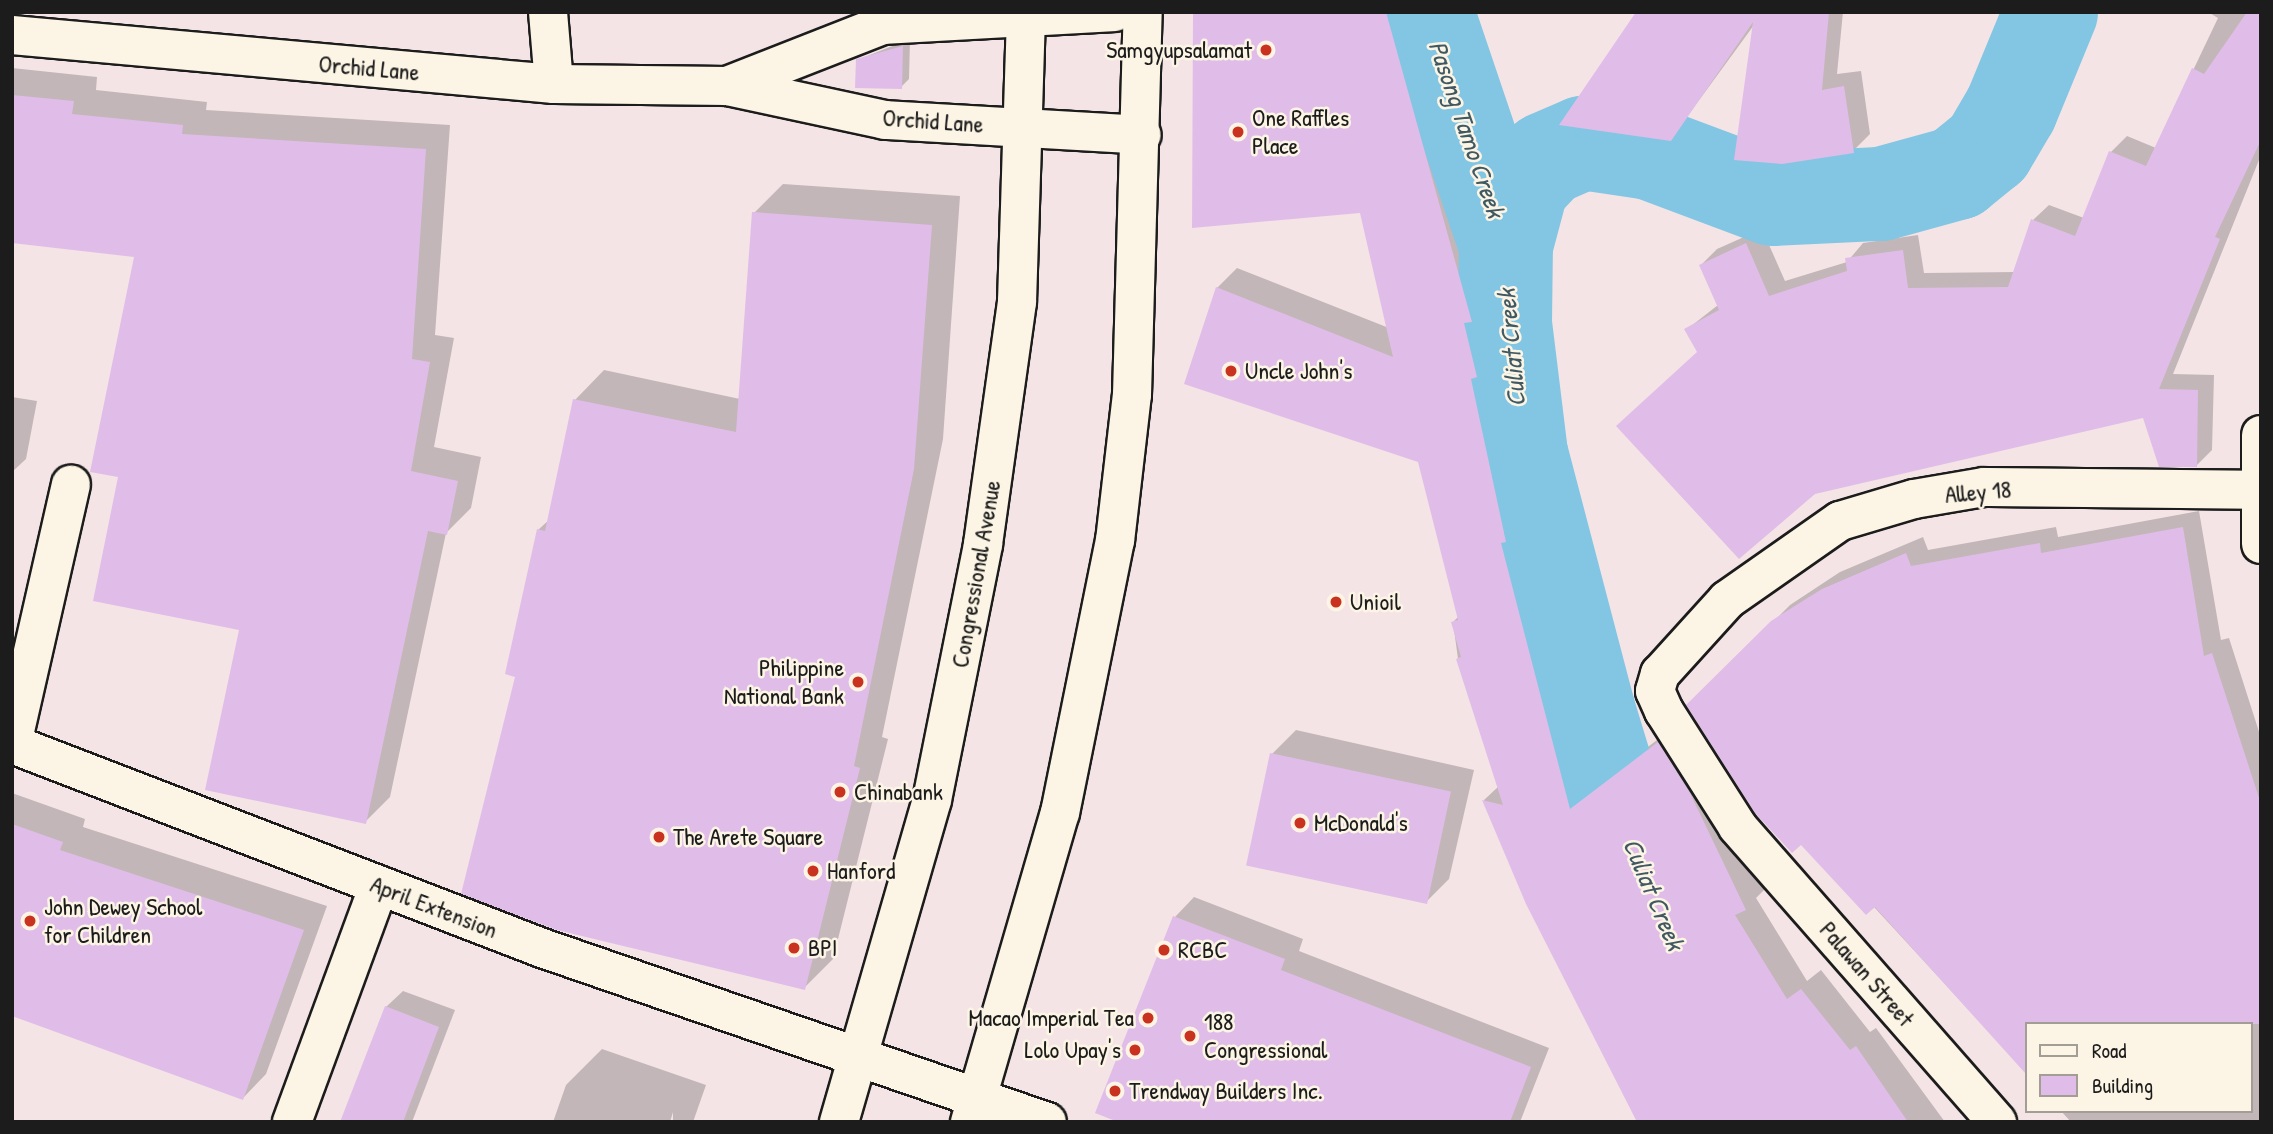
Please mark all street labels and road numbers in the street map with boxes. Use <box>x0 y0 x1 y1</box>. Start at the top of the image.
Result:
street label: Orchid Lane <box>317 49 421 87</box>
street label: Orchid Lane <box>882 103 984 139</box>
street label: Alley 18 <box>1944 475 2012 509</box>
street label: Congressional Avenue <box>945 478 1007 670</box>
street label: April Extension <box>366 870 502 944</box>
street label: Palawan Street <box>1814 916 1920 1032</box>

